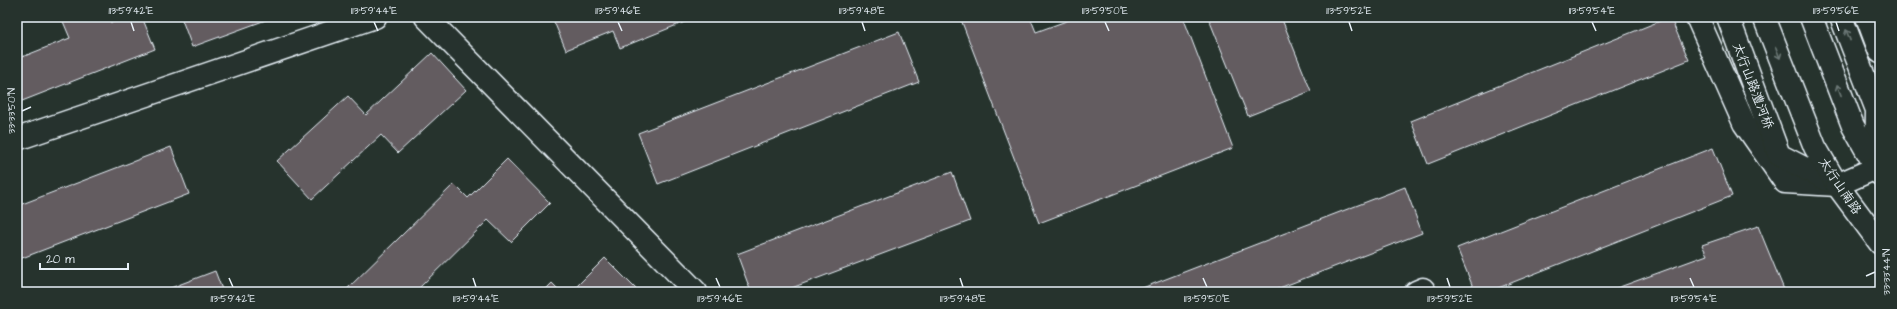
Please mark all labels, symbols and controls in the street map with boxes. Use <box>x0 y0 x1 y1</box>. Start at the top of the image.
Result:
text: 113°59'42"E <box>108 4 154 18</box>
text: 113°59'44"E <box>351 4 397 18</box>
text: 113°59'46"E <box>595 4 641 18</box>
text: 113°59'48"E <box>839 4 885 18</box>
text: 113°59'50"E <box>1082 4 1128 18</box>
text: 113°59'52"E <box>1326 4 1372 18</box>
text: 113°59'54"E <box>1569 4 1615 18</box>
text: 113°59'56"E <box>1813 4 1859 18</box>
one-way arrow <box>1843 29 1851 41</box>
street label: 太行山路澧河桥 <box>1728 40 1778 132</box>
one-way arrow <box>1775 47 1783 59</box>
one-way arrow <box>1834 84 1842 96</box>
text: 33°33'50"N <box>5 88 19 134</box>
street label: 太行山南路 <box>1814 154 1866 218</box>
scale bar <box>40 245 128 271</box>
text: 33°33'44"N <box>1880 249 1894 295</box>
text: 20 m <box>46 251 75 268</box>
text: 113°59'42"E <box>210 292 256 306</box>
text: 113°59'44"E <box>453 292 499 306</box>
text: 113°59'46"E <box>697 292 743 306</box>
text: 113°59'48"E <box>940 292 986 306</box>
text: 113°59'50"E <box>1184 292 1230 306</box>
text: 113°59'52"E <box>1427 292 1473 306</box>
text: 113°59'54"E <box>1671 292 1717 306</box>

